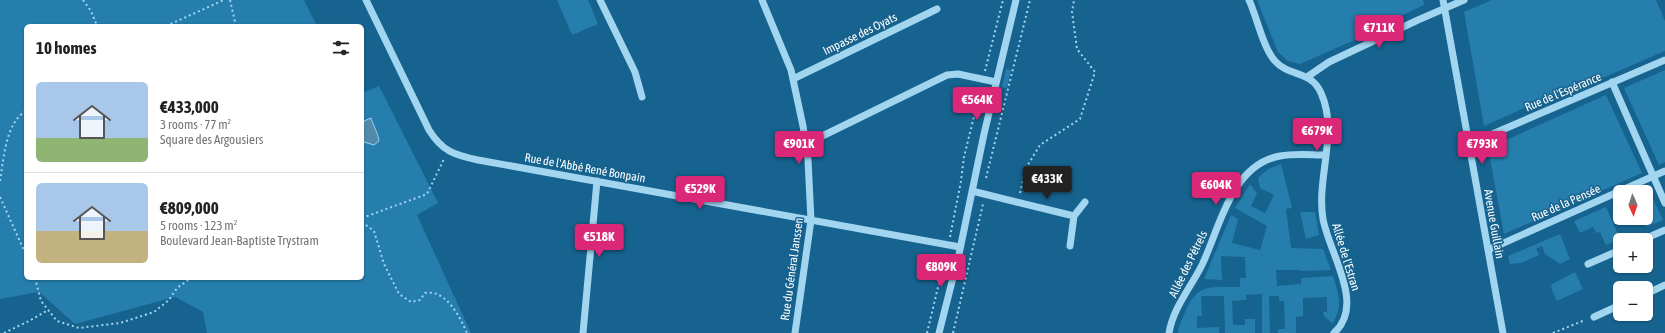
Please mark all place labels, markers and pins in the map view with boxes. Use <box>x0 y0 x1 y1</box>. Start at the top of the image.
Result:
pin: €711K <box>1351 15 1407 49</box>
pin: €564K <box>949 87 1005 121</box>
pin: €679K <box>1289 118 1345 152</box>
pin: €901K <box>771 131 827 165</box>
pin: €793K <box>1454 131 1510 165</box>
pin: €433K <box>1019 166 1075 200</box>
pin: €604K <box>1188 172 1244 206</box>
pin: €529K <box>672 176 728 210</box>
pin: €518K <box>571 224 627 258</box>
pin: €809K <box>913 254 969 288</box>

